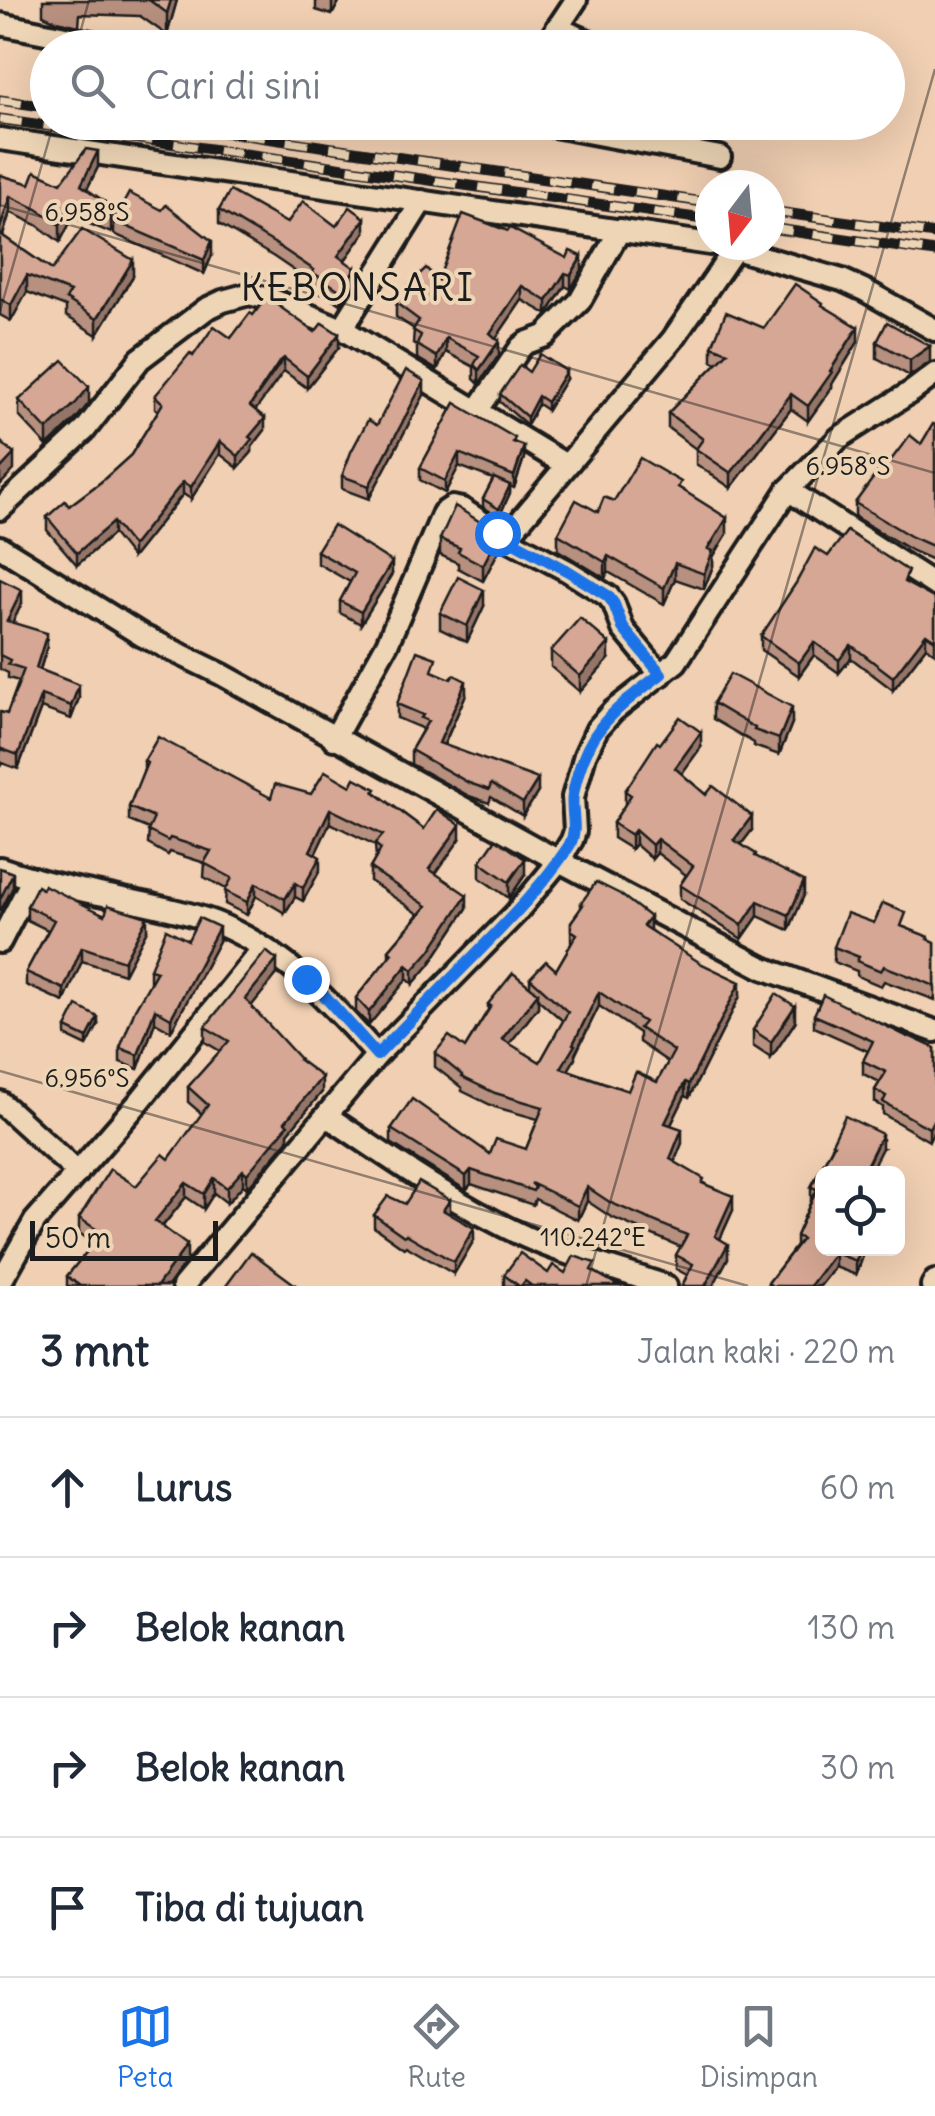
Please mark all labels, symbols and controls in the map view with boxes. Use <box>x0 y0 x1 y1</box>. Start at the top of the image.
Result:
search box <box>30 30 905 140</box>
icon: search <box>65 58 120 113</box>
text: Cari di sini <box>145 62 321 109</box>
north arrow <box>695 170 785 260</box>
text: 6.958°S <box>44 196 130 228</box>
district label: KEBONSARI <box>241 264 475 311</box>
text: 6.958°S <box>805 450 891 482</box>
route start <box>475 511 521 557</box>
route end <box>284 957 330 1003</box>
text: 6.956°S <box>44 1062 130 1094</box>
map controls <box>815 1166 905 1256</box>
button: locate <box>815 1166 905 1256</box>
scale bar <box>30 1216 218 1260</box>
text: 50 m <box>45 1220 111 1256</box>
text: 110.242°E <box>540 1221 646 1253</box>
text: 3 mnt <box>40 1325 149 1377</box>
text: Jalan kaki · 220 m <box>637 1331 895 1372</box>
icon: ahead <box>40 1460 95 1515</box>
text: Lurus <box>135 1464 232 1511</box>
text: 60 m <box>820 1467 895 1508</box>
icon: right <box>40 1600 95 1655</box>
text: Belok kanan <box>135 1604 345 1651</box>
text: 130 m <box>807 1607 895 1648</box>
icon: right <box>40 1740 95 1795</box>
text: Belok kanan <box>135 1744 345 1791</box>
text: 30 m <box>820 1747 895 1788</box>
icon: arrive <box>40 1880 95 1935</box>
text: Tiba di tujuan <box>135 1884 364 1931</box>
tab: Peta <box>117 1999 173 2095</box>
tab: Rute <box>408 1999 466 2095</box>
tab: Disimpan <box>700 1999 818 2095</box>

